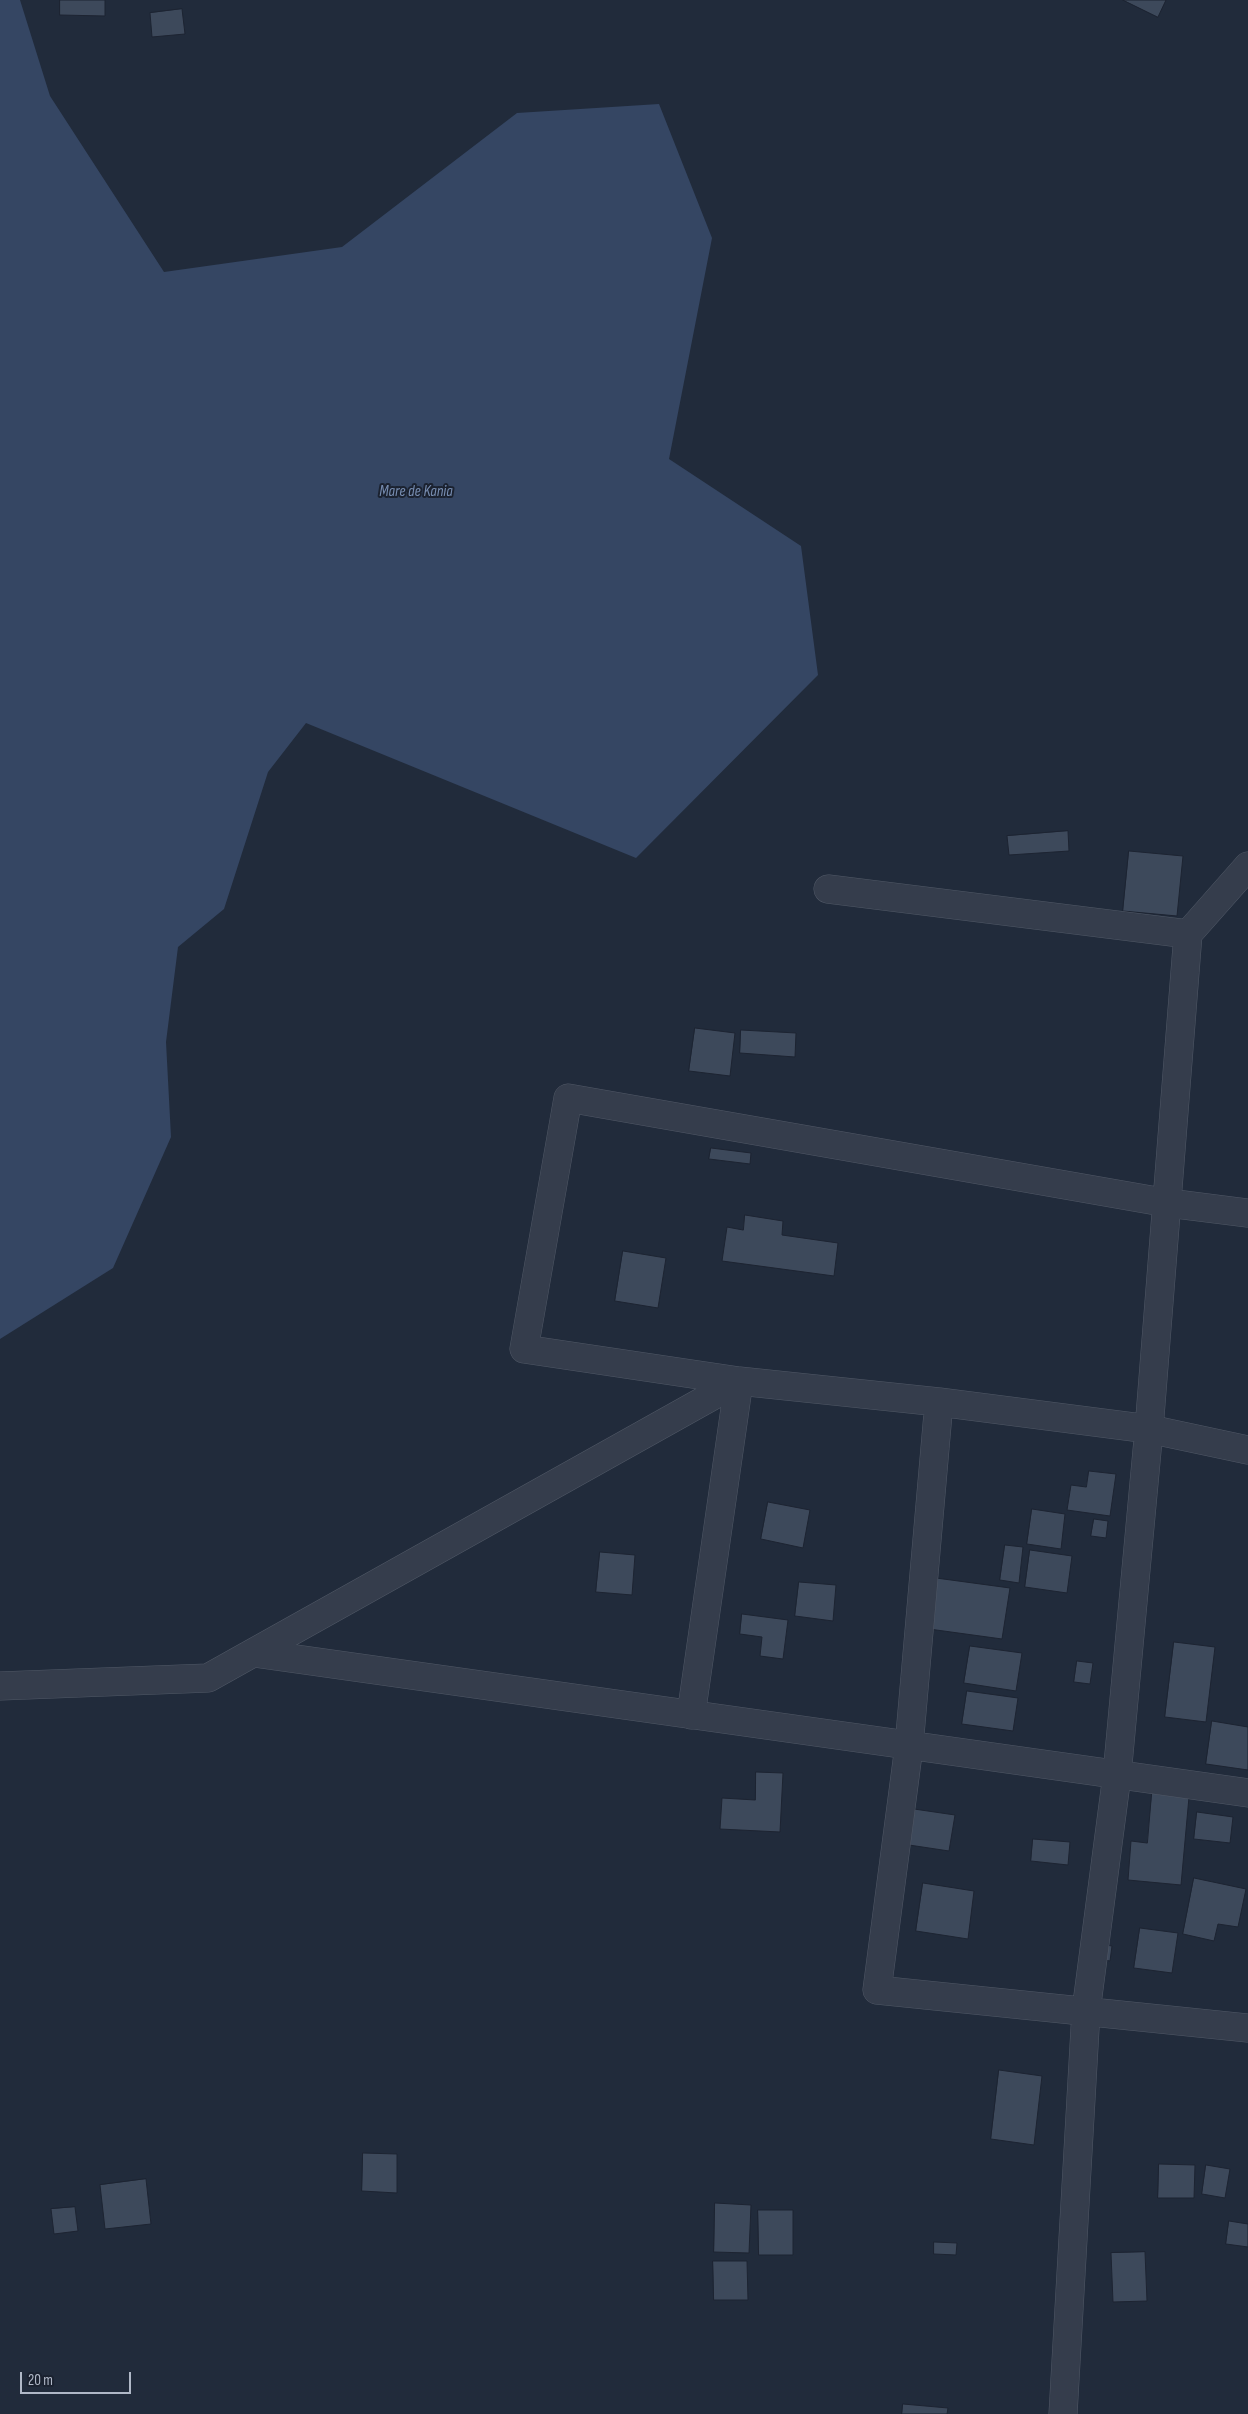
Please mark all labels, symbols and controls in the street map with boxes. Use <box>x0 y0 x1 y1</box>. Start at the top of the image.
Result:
water label: Mare de Kania <box>379 482 453 502</box>
scale bar <box>22 2362 134 2394</box>
text: 20 m <box>28 2371 53 2390</box>

